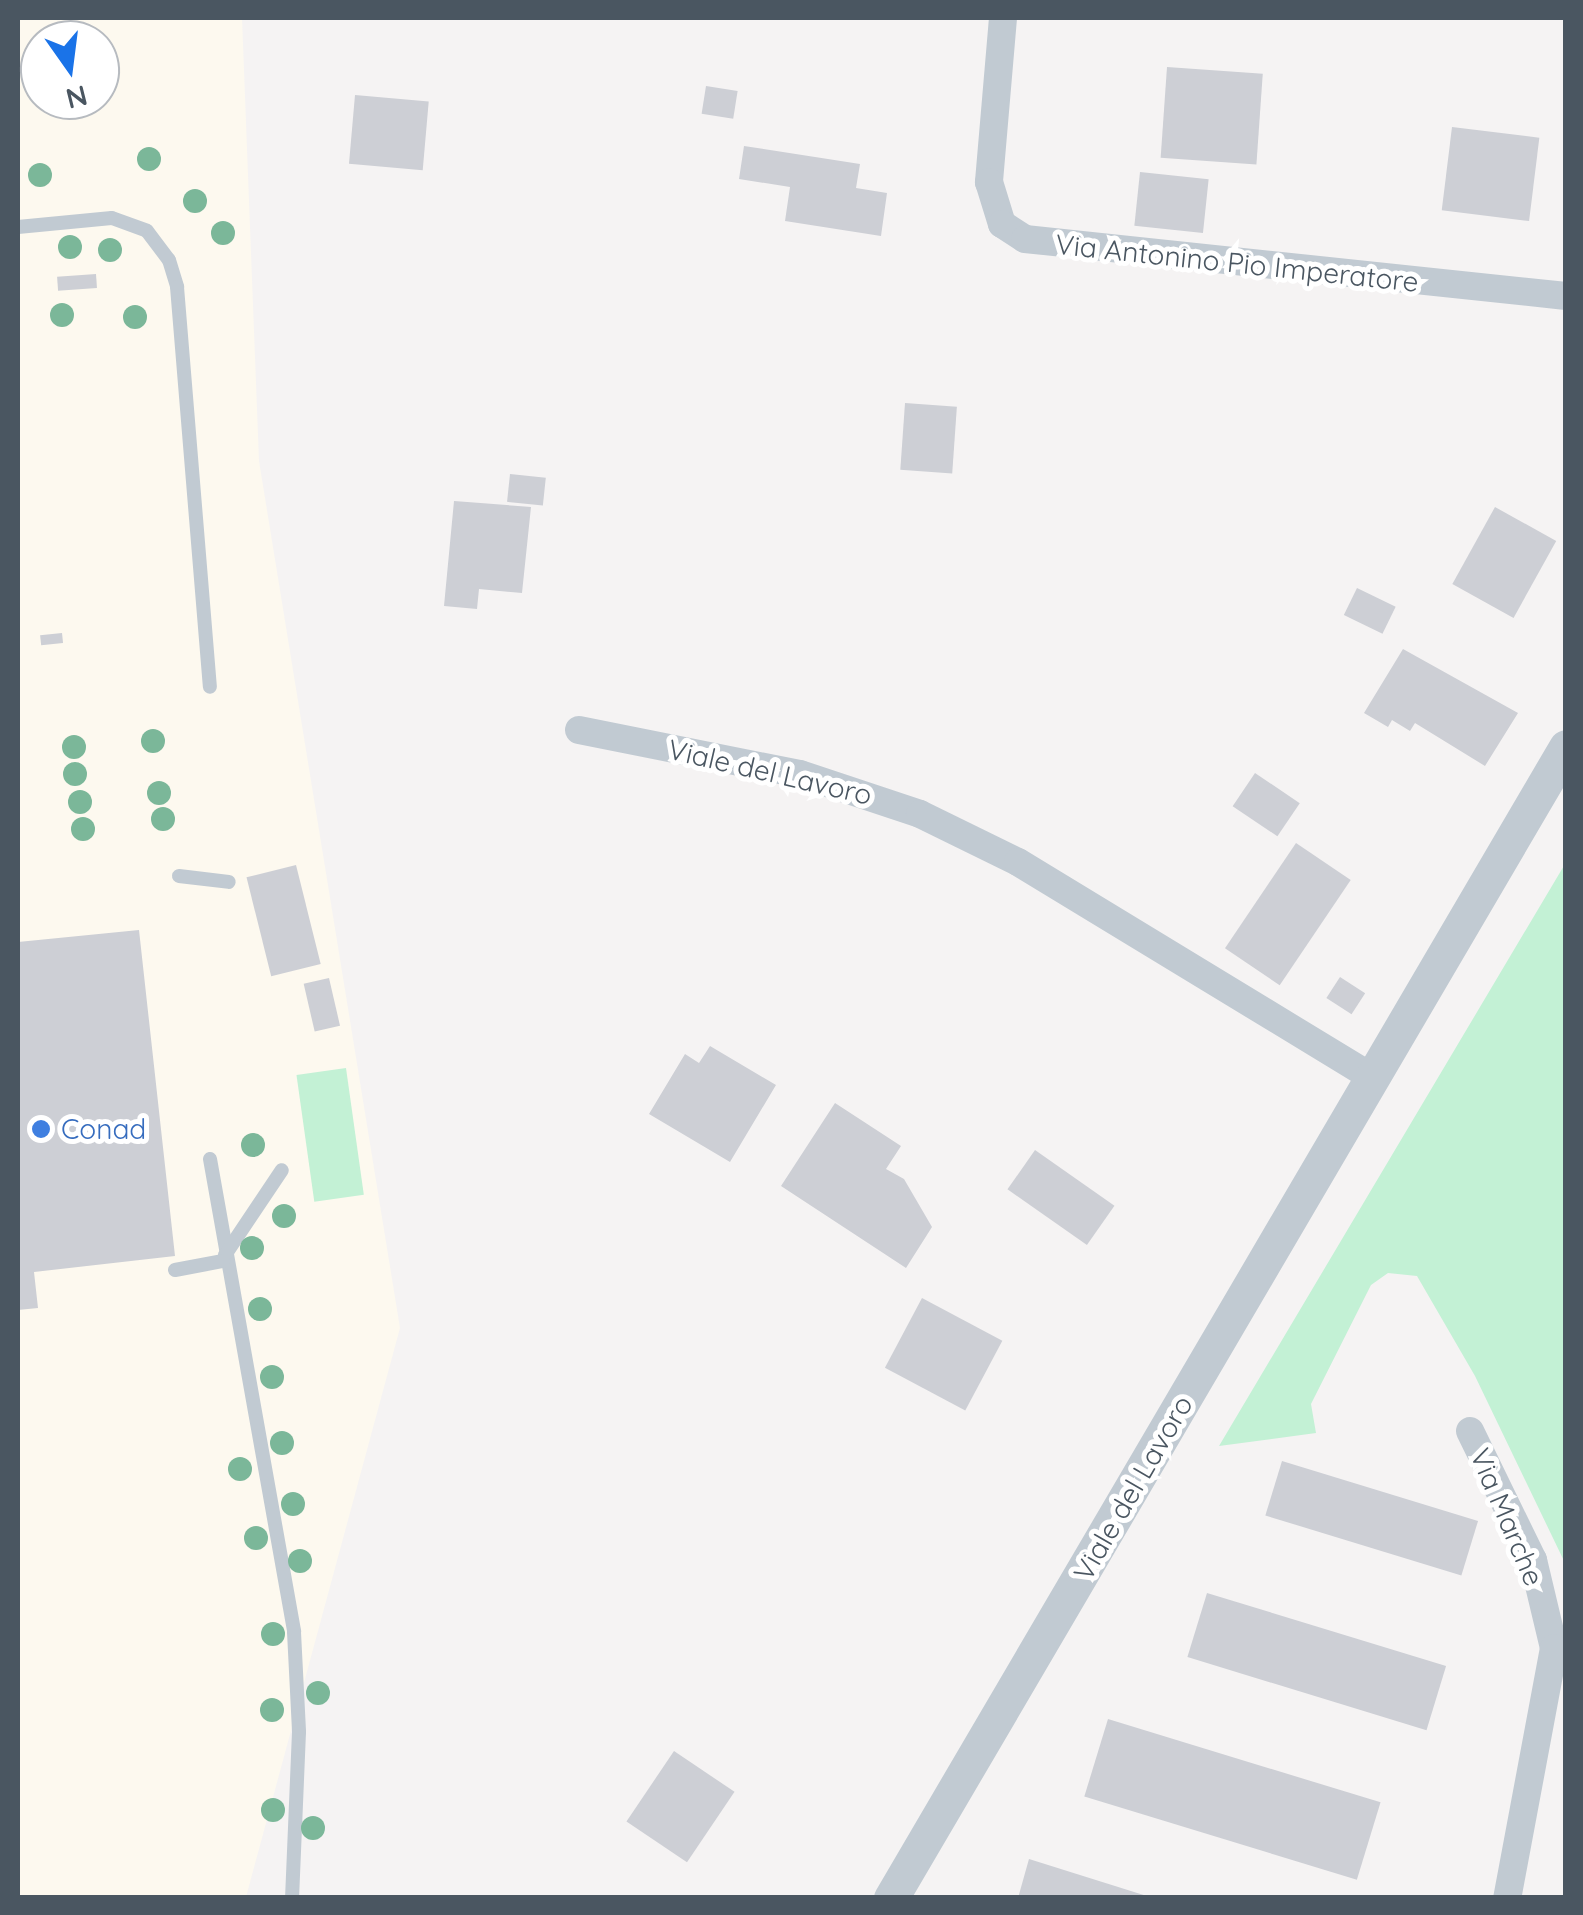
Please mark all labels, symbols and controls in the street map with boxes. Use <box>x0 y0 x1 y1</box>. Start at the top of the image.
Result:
north arrow <box>20 20 120 120</box>
text: N <box>63 78 91 117</box>
street label: Via Antonino Pio Imperatore <box>1054 227 1420 299</box>
street label: Viale del Lavoro <box>665 732 875 812</box>
place label: Conad <box>61 1112 146 1146</box>
marker: Conad <box>30 1118 52 1140</box>
street label: Viale del Lavoro <box>1066 1389 1200 1587</box>
street label: Via Marche <box>1463 1443 1551 1591</box>

